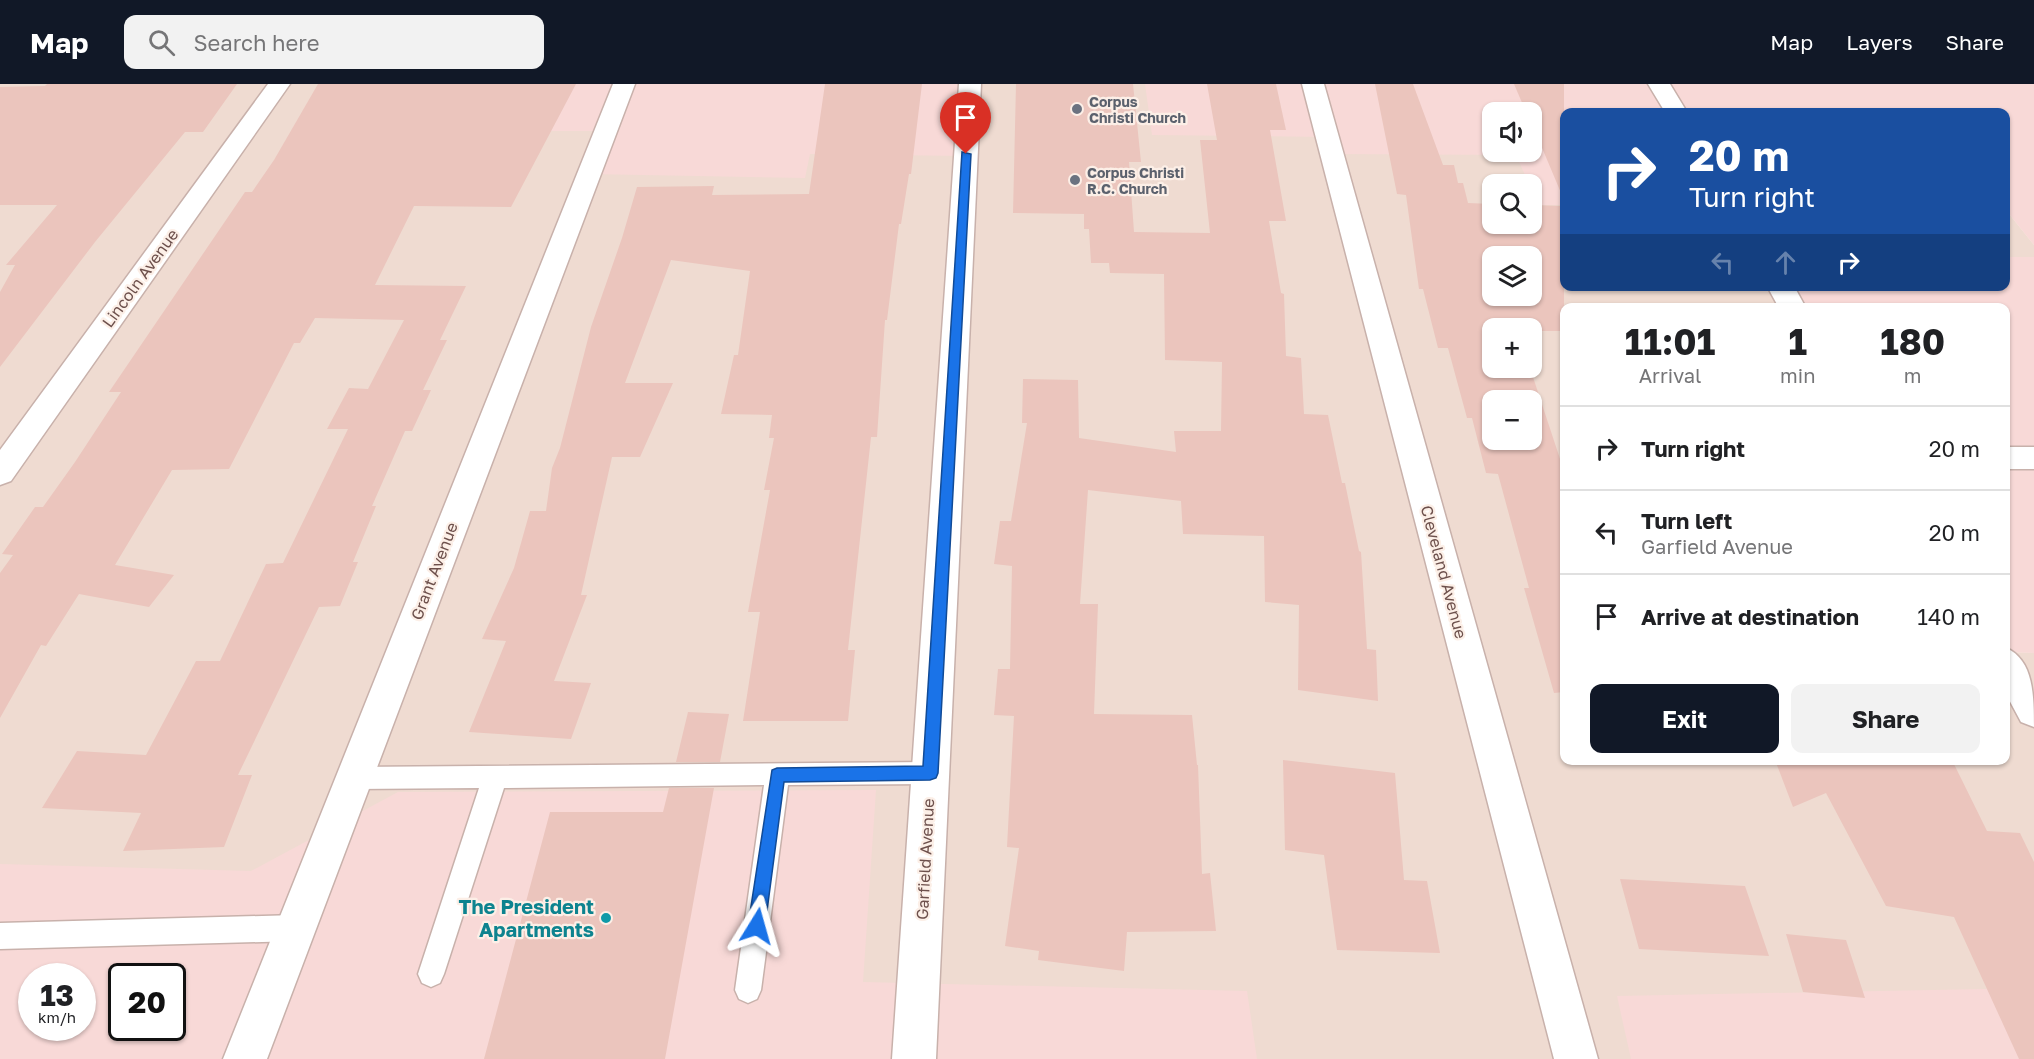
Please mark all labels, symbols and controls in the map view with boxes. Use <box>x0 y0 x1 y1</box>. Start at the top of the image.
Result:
search box <box>124 15 544 69</box>
text: Map <box>30 26 88 59</box>
icon: search <box>145 26 178 59</box>
text: Search here <box>193 29 319 56</box>
text: Map <box>1770 29 1813 55</box>
text: Layers <box>1846 29 1913 55</box>
text: Share <box>1946 29 2004 55</box>
pin <box>940 92 991 154</box>
place label: Corpus Christi Church <box>1089 93 1186 126</box>
icon: arrive <box>949 101 982 134</box>
marker: Corpus Christi Church <box>1070 102 1084 116</box>
map controls <box>1482 102 1542 450</box>
button: sound <box>1482 102 1542 162</box>
text: 20 m <box>1689 130 1789 180</box>
icon: right <box>1590 132 1668 210</box>
place label: Corpus Christi R.C. Church <box>1087 164 1184 197</box>
marker: Corpus Christi R.C. Church <box>1068 173 1082 187</box>
button: search <box>1482 174 1542 234</box>
text: Turn right <box>1689 181 1815 213</box>
street label: Lincoln Avenue <box>98 225 182 331</box>
button: layers <box>1482 246 1542 306</box>
icon: left <box>1706 246 1739 279</box>
icon: ahead <box>1769 246 1802 279</box>
icon: right <box>1832 246 1865 279</box>
button: + <box>1482 318 1542 378</box>
text: 11:01 <box>1625 320 1715 363</box>
text: 1 <box>1788 320 1807 363</box>
text: 180 <box>1880 320 1945 363</box>
text: Arrival <box>1639 363 1701 387</box>
text: min <box>1780 363 1815 387</box>
text: m <box>1904 363 1922 387</box>
button: − <box>1482 390 1542 450</box>
icon: right <box>1590 432 1623 465</box>
text: Turn right <box>1641 435 1745 462</box>
text: 20 m <box>1929 435 1980 462</box>
street label: Cleveland Avenue <box>1417 503 1471 641</box>
text: Turn left <box>1641 507 1732 534</box>
icon: left <box>1590 516 1623 549</box>
street label: Grant Avenue <box>406 519 462 623</box>
text: 20 m <box>1929 519 1980 546</box>
text: Garfield Avenue <box>1641 534 1793 558</box>
icon: arrive <box>1590 600 1623 633</box>
text: Arrive at destination <box>1641 603 1859 630</box>
text: 140 m <box>1917 603 1980 630</box>
button: Exit <box>1590 684 1779 753</box>
button: Share <box>1791 684 1980 753</box>
street label: Garfield Avenue <box>912 798 938 920</box>
place label: The President Apartments <box>459 894 594 941</box>
position arrow <box>725 894 789 958</box>
marker: The President Apartments <box>599 911 613 925</box>
speed limit sign: 20 <box>108 963 186 1041</box>
text: 13 <box>40 977 74 1013</box>
text: km/h <box>38 1008 76 1026</box>

